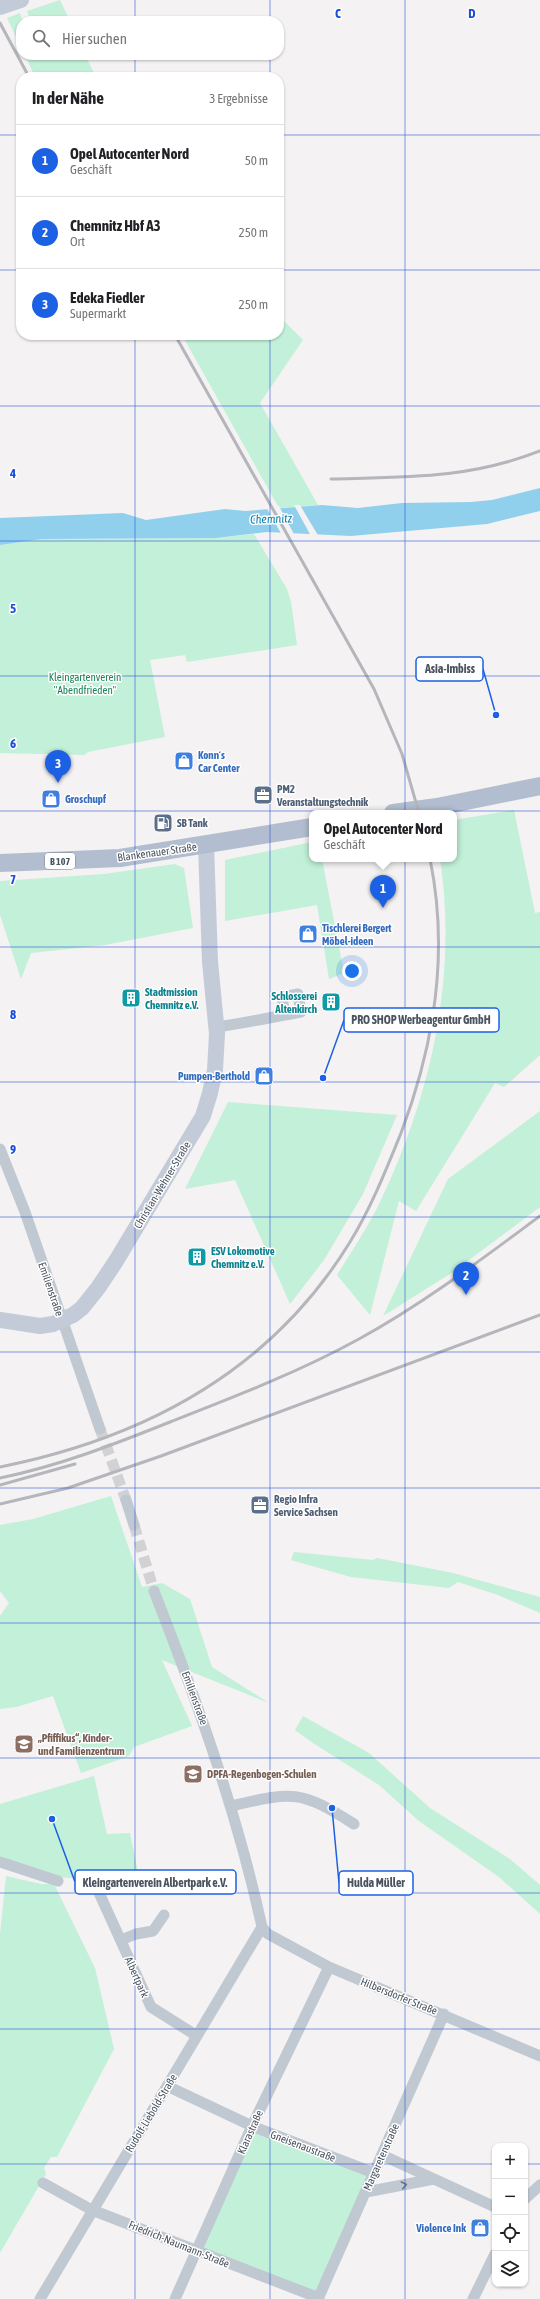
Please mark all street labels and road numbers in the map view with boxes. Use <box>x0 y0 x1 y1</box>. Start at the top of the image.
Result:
street label: Blankenauer Straße <box>117 841 197 863</box>
road number: B 107 <box>45 853 75 869</box>
street label: Christian-Wehner-Straße <box>131 1139 193 1231</box>
street label: Emilienstraße <box>36 1260 66 1318</box>
street label: Emilienstraße <box>180 1670 210 1726</box>
street label: Albertpark <box>123 1955 151 1999</box>
street label: Hilbersdorfer Straße <box>359 1975 439 2017</box>
street label: Rudolf-Liebold-Straße <box>123 2072 179 2154</box>
street label: Klarastraße <box>235 2108 265 2156</box>
street label: Margaretenstraße <box>361 2122 401 2192</box>
street label: Gneisenaustraße <box>269 2128 337 2164</box>
street label: Friedrich-Naumann-Straße <box>127 2218 231 2270</box>

